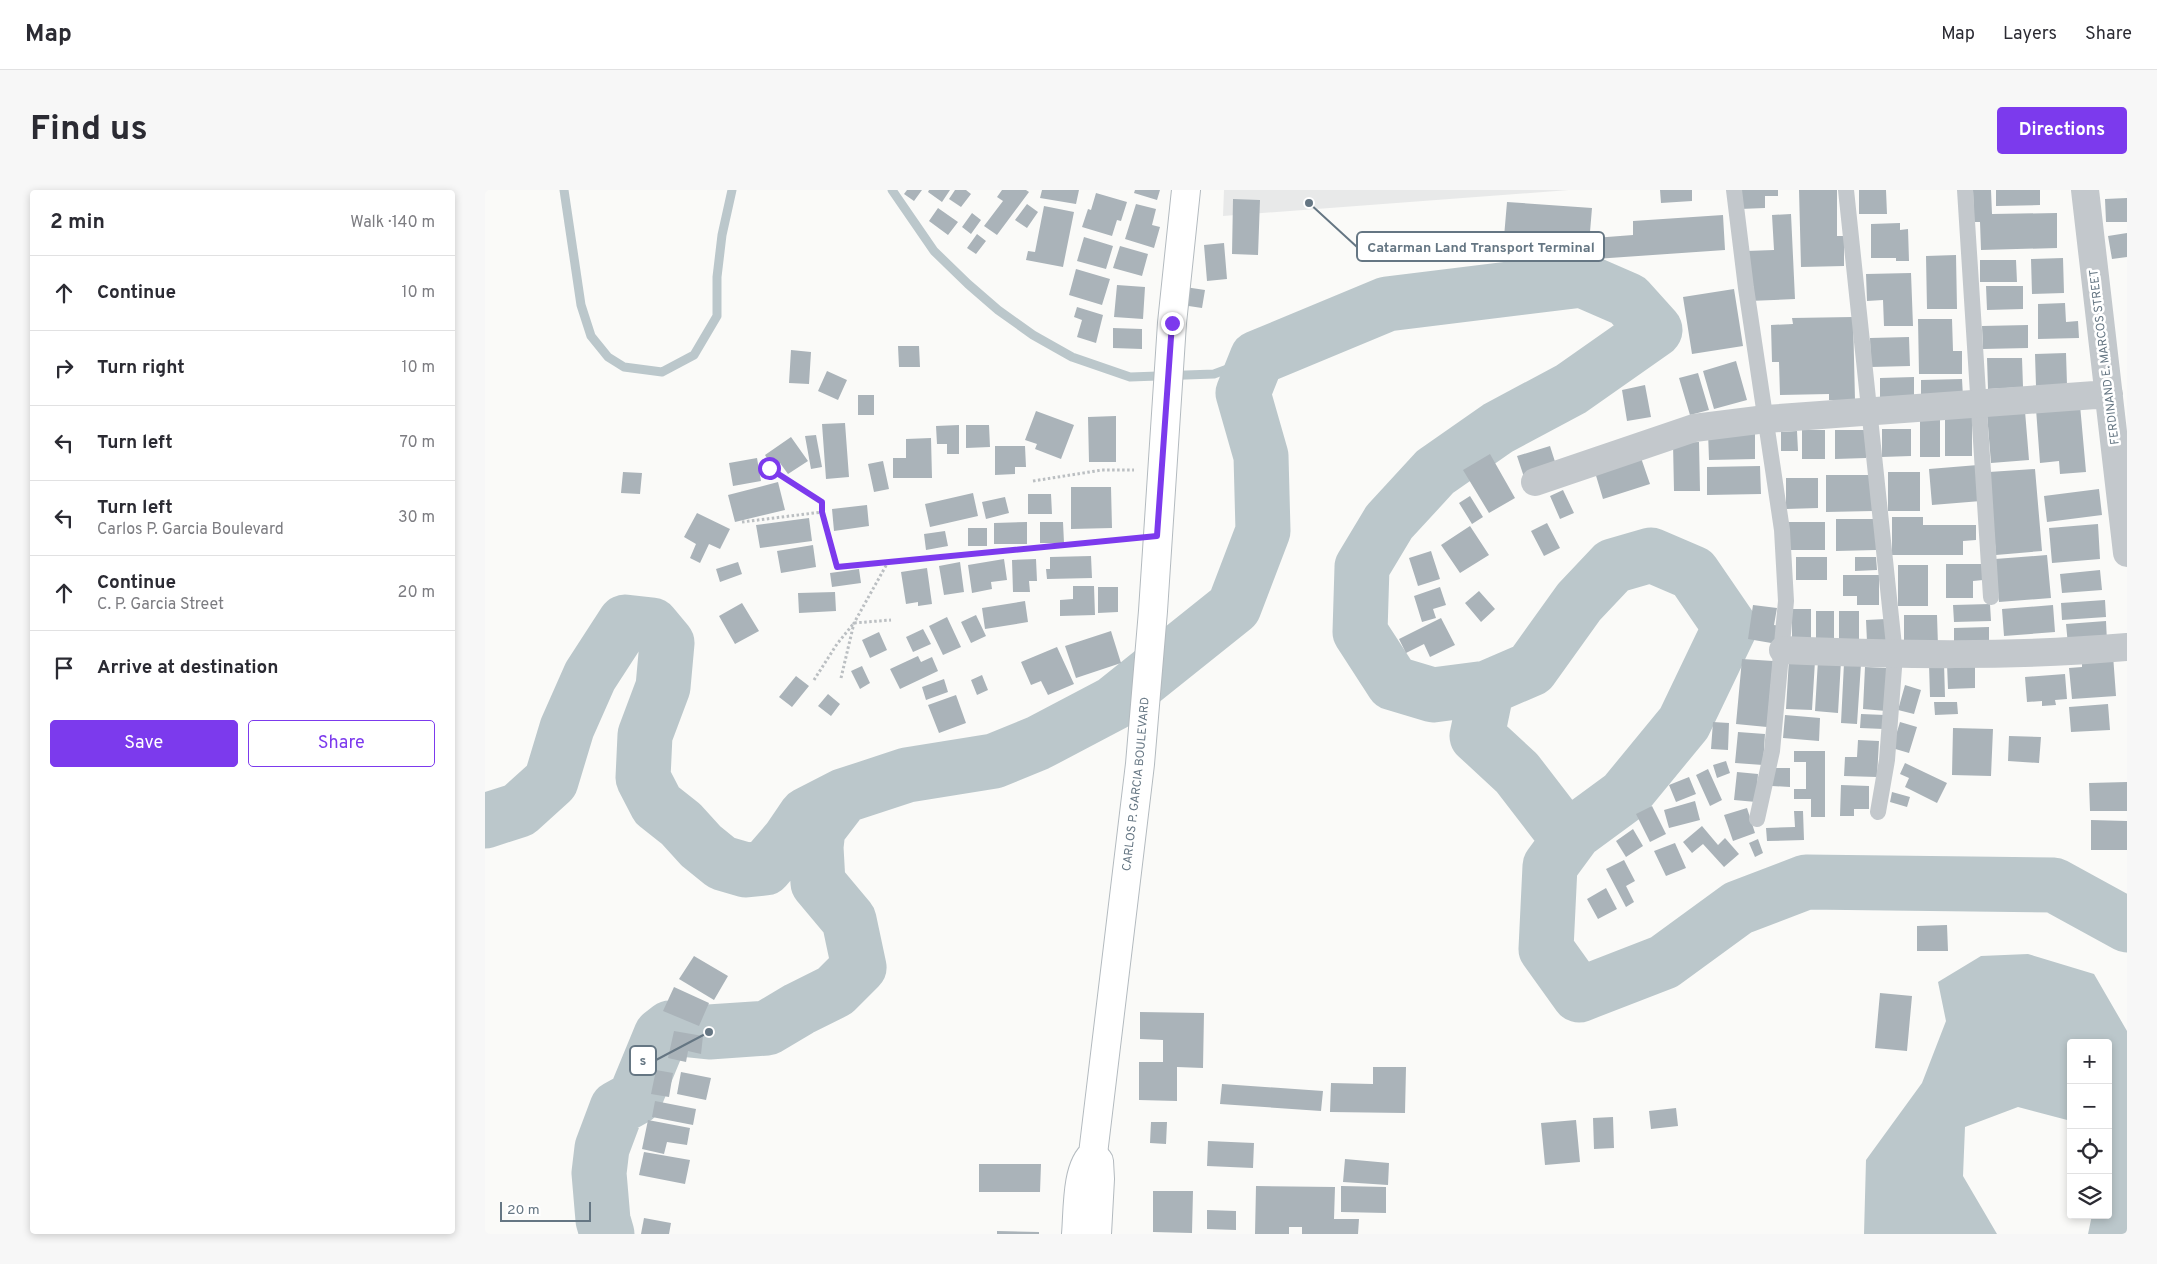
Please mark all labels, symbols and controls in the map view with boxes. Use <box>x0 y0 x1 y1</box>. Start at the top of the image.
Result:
text: Map <box>25 20 72 50</box>
text: Map <box>1941 23 1975 46</box>
text: Layers <box>2003 23 2057 46</box>
text: Share <box>2085 23 2132 46</box>
button: Directions <box>1997 107 2127 154</box>
text: Find us <box>30 108 148 152</box>
text: 2 min <box>50 209 105 236</box>
text: Walk · 140 m <box>350 213 435 233</box>
callout: Catarman Land Transport Terminal <box>1357 232 1604 261</box>
text: Catarman Land Transport Terminal <box>1367 240 1595 257</box>
street label: FERDINAND E. MARCOS STREET <box>2086 269 2124 445</box>
icon: ahead <box>50 279 78 307</box>
text: Continue <box>97 281 176 305</box>
text: 10 m <box>401 283 435 303</box>
route end <box>1161 312 1184 335</box>
icon: right <box>50 354 78 382</box>
text: Turn right <box>97 356 185 380</box>
text: 10 m <box>401 358 435 378</box>
icon: left <box>50 429 78 457</box>
text: Turn left <box>97 431 173 455</box>
text: 70 m <box>400 433 435 453</box>
route start <box>758 457 781 480</box>
text: Turn left <box>97 496 173 520</box>
icon: left <box>50 504 78 532</box>
text: 30 m <box>398 508 435 528</box>
text: Carlos P. Garcia Boulevard <box>97 520 284 540</box>
text: Continue <box>97 571 176 595</box>
icon: ahead <box>50 579 78 607</box>
text: 20 m <box>398 583 435 603</box>
text: C. P. Garcia Street <box>97 595 224 615</box>
icon: arrive <box>50 654 78 682</box>
text: Arrive at destination <box>97 656 278 680</box>
street label: CARLOS P. GARCIA BOULEVARD <box>1119 696 1154 872</box>
button: Save <box>50 720 238 767</box>
button: Share <box>248 720 435 767</box>
map controls <box>2067 1039 2112 1219</box>
button: + <box>2067 1039 2112 1084</box>
callout: s <box>630 1046 656 1075</box>
text: s <box>640 1053 647 1070</box>
button: − <box>2067 1084 2112 1129</box>
button: locate <box>2067 1129 2112 1174</box>
button: layers <box>2067 1174 2112 1219</box>
scale bar <box>500 1199 591 1222</box>
text: 20 m <box>507 1202 540 1219</box>

